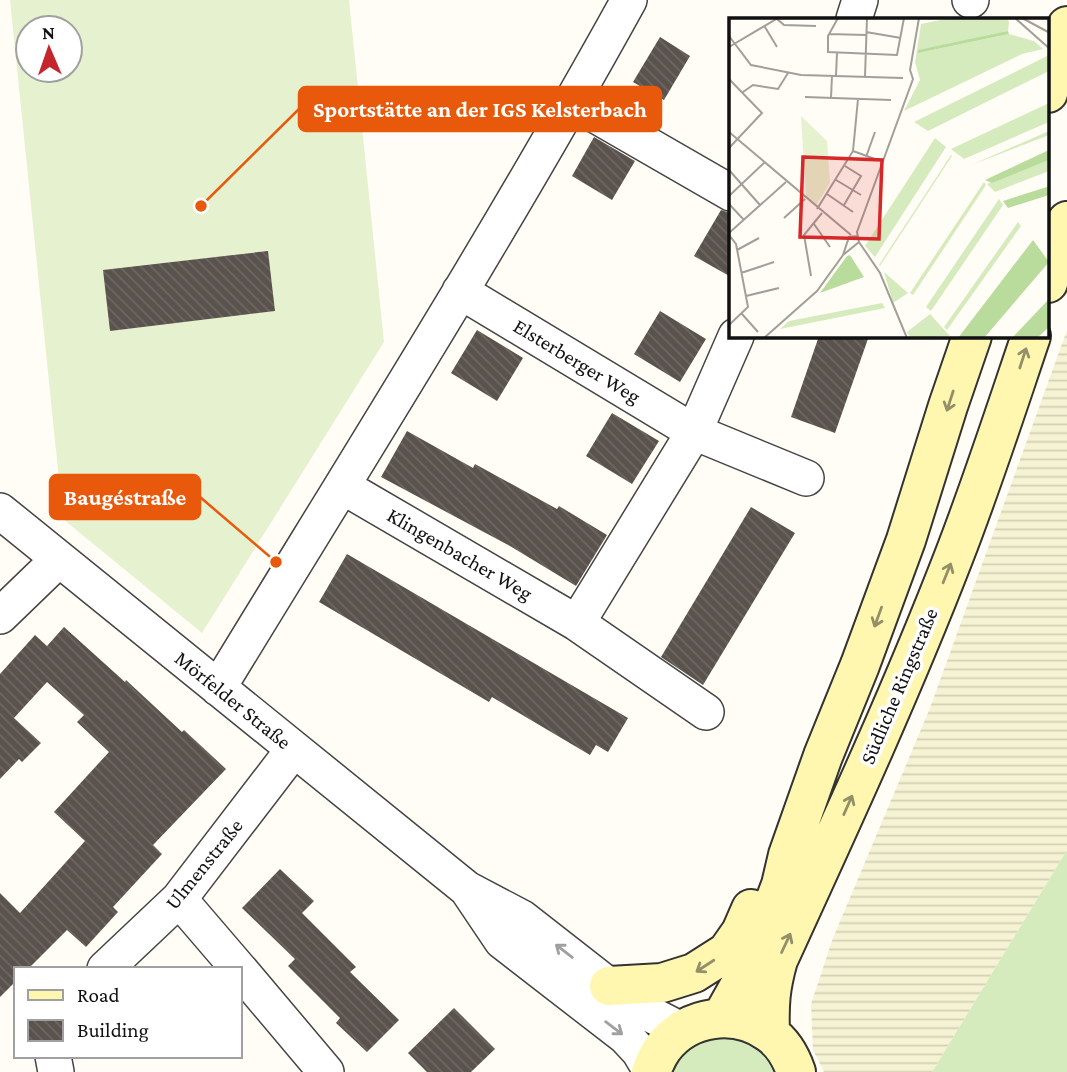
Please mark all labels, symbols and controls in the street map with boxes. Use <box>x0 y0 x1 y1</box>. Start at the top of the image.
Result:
north arrow <box>14 14 84 84</box>
inset map <box>729 18 1050 338</box>
text: N <box>42 22 55 43</box>
callout: Sportstätte an der IGS Kelsterbach <box>299 87 661 131</box>
text: Sportstätte an der IGS Kelsterbach <box>313 96 647 122</box>
street label: Elsterberger Weg <box>509 314 645 408</box>
one-way arrow <box>1018 348 1030 370</box>
one-way arrow <box>943 389 955 411</box>
callout: Baugéstraße <box>50 475 200 519</box>
text: Baugéstraße <box>64 484 186 510</box>
street label: Klingenbacher Weg <box>383 503 537 605</box>
one-way arrow <box>942 562 955 584</box>
street label: Südliche Ringstraße <box>855 604 943 768</box>
one-way arrow <box>871 605 884 627</box>
street label: Mörfelder Straße <box>170 646 296 754</box>
one-way arrow <box>842 794 855 816</box>
street label: Ulmenstraße <box>160 814 248 914</box>
one-way arrow <box>780 933 793 955</box>
one-way arrow <box>556 943 574 958</box>
one-way arrow <box>695 960 715 974</box>
legend <box>14 967 242 1058</box>
text: Road <box>77 983 120 1007</box>
text: Building <box>77 1018 149 1042</box>
one-way arrow <box>604 1021 623 1035</box>

